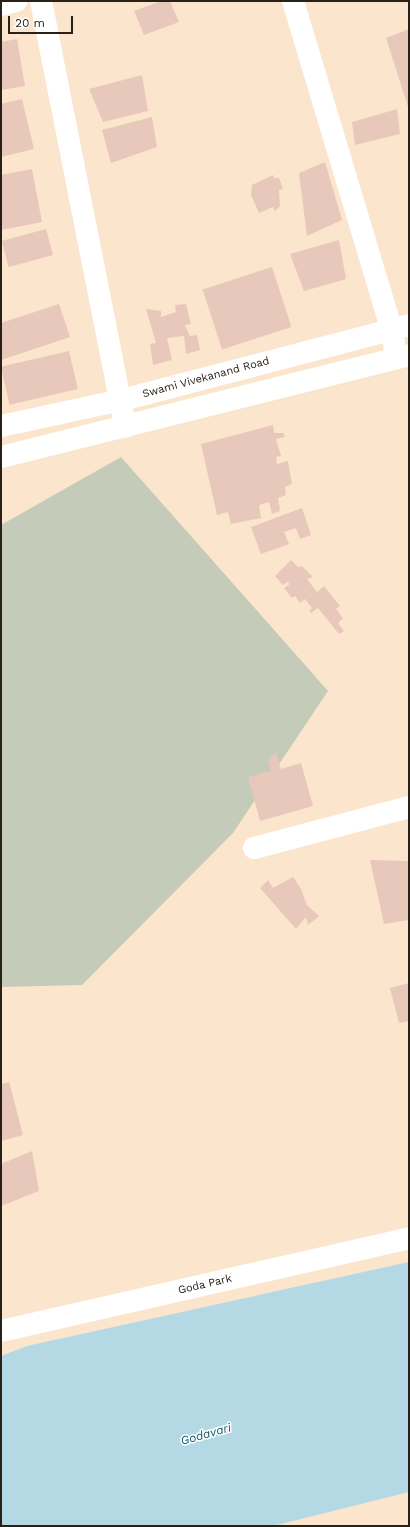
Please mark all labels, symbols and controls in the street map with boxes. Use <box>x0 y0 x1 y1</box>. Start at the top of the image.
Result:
scale bar <box>10 8 75 34</box>
text: 20 m <box>15 16 45 30</box>
street label: Swami Vivekanand Road <box>141 355 271 401</box>
street label: Goda Park <box>177 1272 233 1298</box>
water label: Godavari <box>179 1421 233 1449</box>

